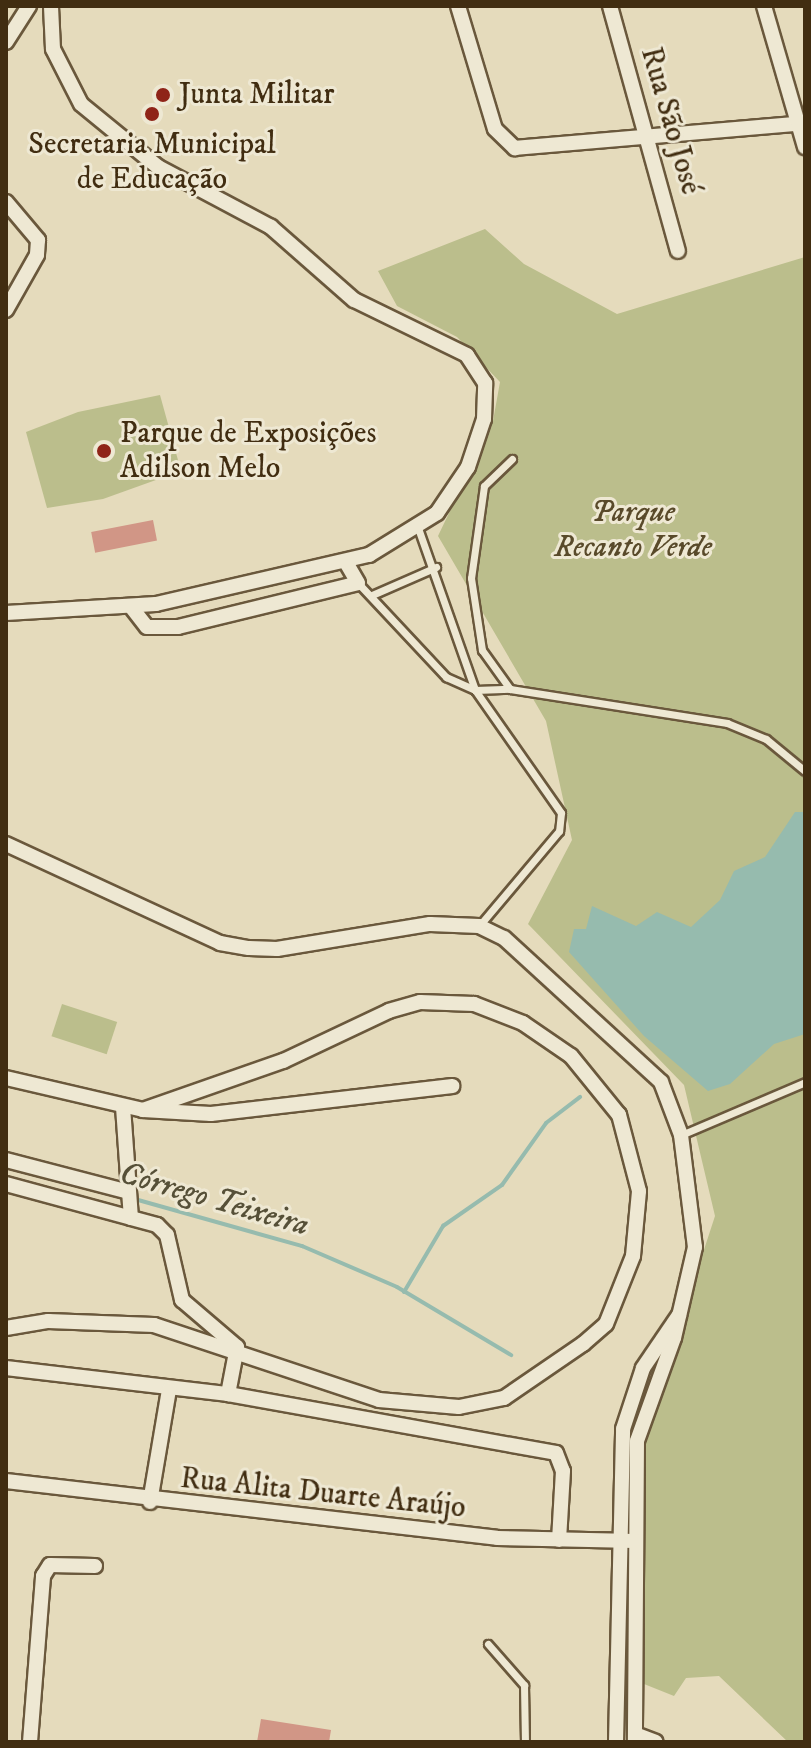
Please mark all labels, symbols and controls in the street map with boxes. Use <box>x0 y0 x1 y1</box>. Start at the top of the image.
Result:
street label: Rua São José <box>632 43 708 199</box>
place label: Junta Militar <box>179 77 334 113</box>
marker: Junta Militar <box>154 86 172 104</box>
marker: Secretaria Municipal de Educação <box>143 105 161 123</box>
place label: Secretaria Municipal de Educação <box>28 127 276 198</box>
place label: Parque de Exposições Adilson Melo <box>120 416 377 486</box>
marker: Parque de Exposições Adilson Melo <box>95 442 113 460</box>
park label: Parque Recanto Verde <box>554 495 712 566</box>
water label: Córrego Teixeira <box>115 1155 313 1245</box>
street label: Rua Alita Duarte Araújo <box>179 1461 467 1527</box>

